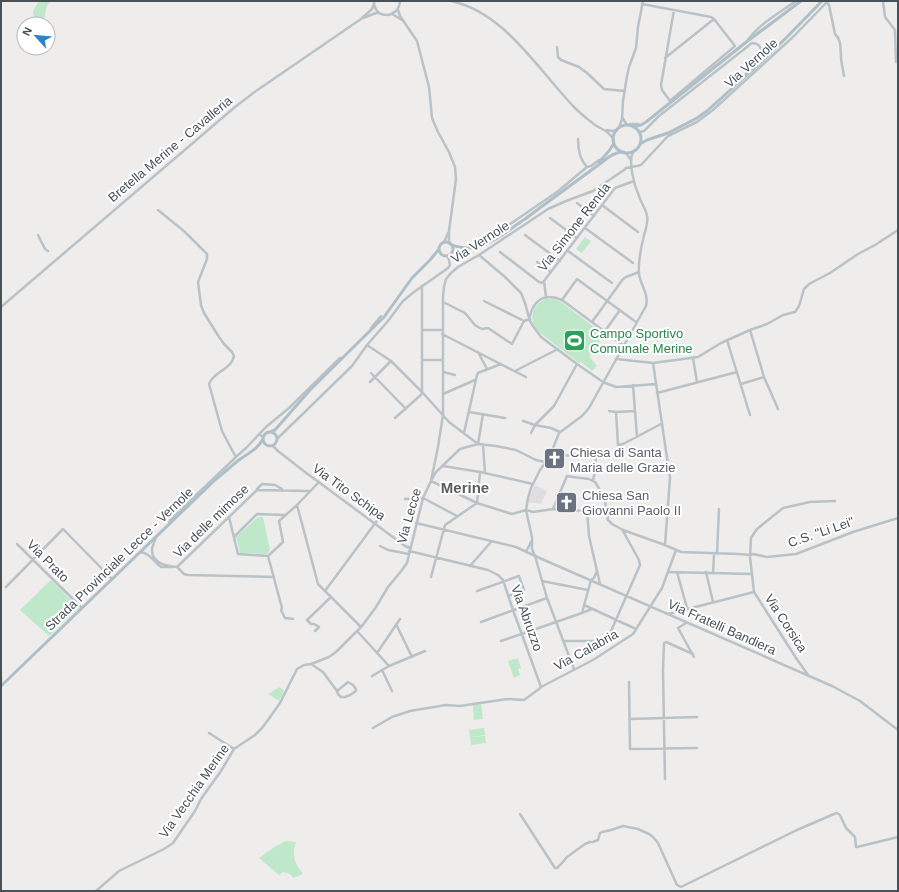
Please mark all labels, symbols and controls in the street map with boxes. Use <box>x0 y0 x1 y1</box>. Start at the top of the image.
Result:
north arrow <box>16 16 56 56</box>
text: N <box>20 25 34 38</box>
street label: Via Vernole <box>721 35 781 91</box>
street label: Bretella Merine - Cavalleria <box>105 92 235 205</box>
street label: Via Simone Renda <box>535 179 614 274</box>
street label: Via Vernole <box>448 218 512 266</box>
place label: Campo Sportivo Comunale Merine <box>590 326 693 356</box>
sports icon: Campo Sportivo Comunale Merine <box>561 327 587 353</box>
place label: Chiesa di Santa Maria delle Grazie <box>570 445 676 475</box>
church icon: Chiesa di Santa Maria delle Grazie <box>542 446 568 472</box>
street label: Via Tito Schipa <box>310 461 389 524</box>
district label: Merine <box>441 479 489 496</box>
street label: Via delle mimose <box>170 481 252 561</box>
street label: Strada Provinciale Lecce - Vernole <box>42 484 196 634</box>
street label: Via Lecce <box>394 487 424 545</box>
place label: Chiesa San Giovanni Paolo II <box>582 488 681 518</box>
church icon: Chiesa San Giovanni Paolo II <box>553 489 579 515</box>
street label: C.S. "Li Lei" <box>786 514 857 550</box>
street label: Via Prato <box>24 537 72 585</box>
street label: Via Abruzzo <box>508 583 546 653</box>
street label: Via Corsica <box>762 591 811 656</box>
street label: Via Fratelli Bandiera <box>666 596 779 658</box>
street label: Via Calabria <box>551 626 621 674</box>
street label: Via Vecchia Merine <box>156 741 232 841</box>

